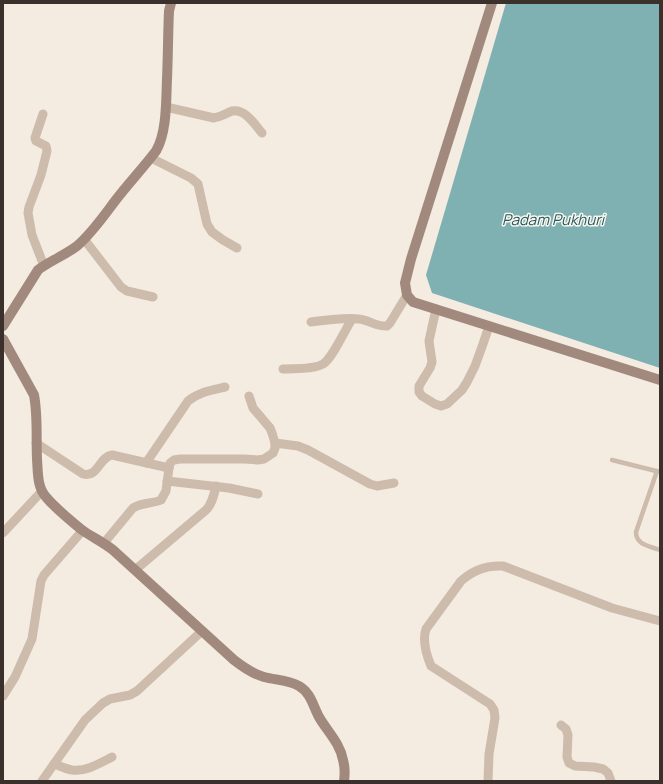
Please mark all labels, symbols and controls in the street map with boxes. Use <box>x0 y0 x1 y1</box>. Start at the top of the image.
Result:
water label: Padam Pukhuri <box>502 209 607 230</box>

